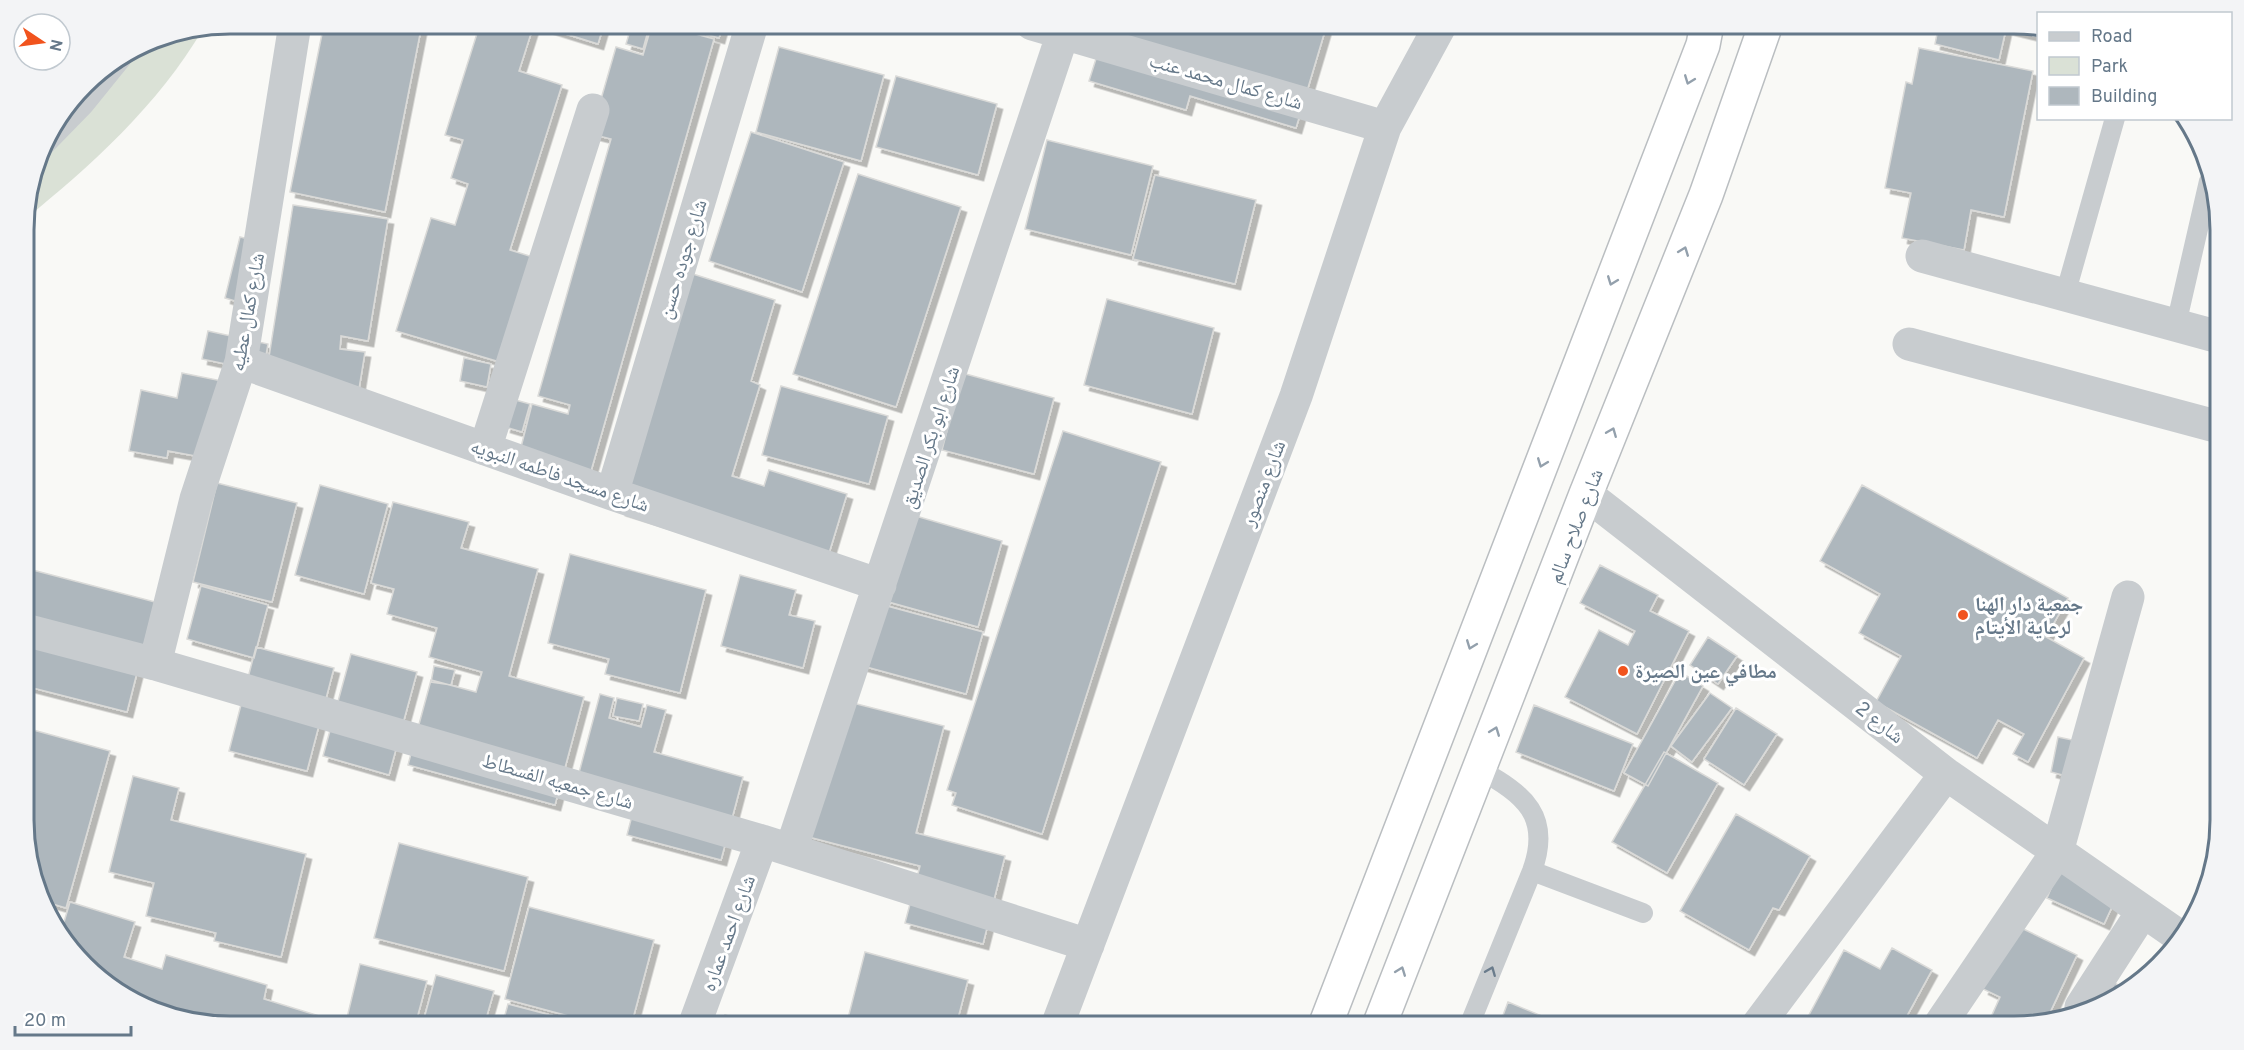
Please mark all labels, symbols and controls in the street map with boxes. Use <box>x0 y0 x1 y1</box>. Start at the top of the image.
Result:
north arrow <box>12 12 72 72</box>
legend <box>2037 12 2232 120</box>
text: Road <box>2091 26 2133 49</box>
text: N <box>44 37 66 53</box>
street label: شارع كمال محمد عنب <box>1146 49 1305 117</box>
text: Park <box>2091 56 2128 79</box>
one-way arrow <box>1684 74 1697 84</box>
text: Building <box>2091 86 2157 109</box>
street label: شارع جوده حسن <box>653 197 714 322</box>
one-way arrow <box>1677 246 1690 257</box>
street label: شارع كمال عطيه <box>226 251 272 374</box>
one-way arrow <box>1607 275 1619 286</box>
street label: شارع ابو بكر الصديق <box>897 363 967 512</box>
one-way arrow <box>1605 427 1617 438</box>
street label: شارع مسجد فاطمه النبويه <box>467 434 652 520</box>
street label: شارع منصور <box>1236 437 1293 531</box>
one-way arrow <box>1536 457 1549 468</box>
street label: شارع صلاح سالم <box>1543 466 1611 588</box>
place label: جمعية دار الهنا لرعاية الأيتام <box>1975 593 2083 642</box>
marker: جمعية دار الهنا لرعاية الأيتام <box>1956 608 1970 622</box>
one-way arrow <box>1466 639 1479 650</box>
place label: مطافي عين الصيرة <box>1635 660 1777 687</box>
marker: مطافي عين الصيرة <box>1616 664 1630 678</box>
street label: شارع 2 <box>1849 696 1908 751</box>
one-way arrow <box>1488 726 1500 737</box>
street label: شارع جمعيه الفسطاط <box>479 749 636 817</box>
street label: شارع احمد عماره <box>697 872 763 995</box>
one-way arrow <box>1394 967 1406 978</box>
one-way arrow <box>1484 967 1496 978</box>
scale bar <box>15 999 130 1037</box>
text: 20 m <box>24 1010 66 1033</box>

